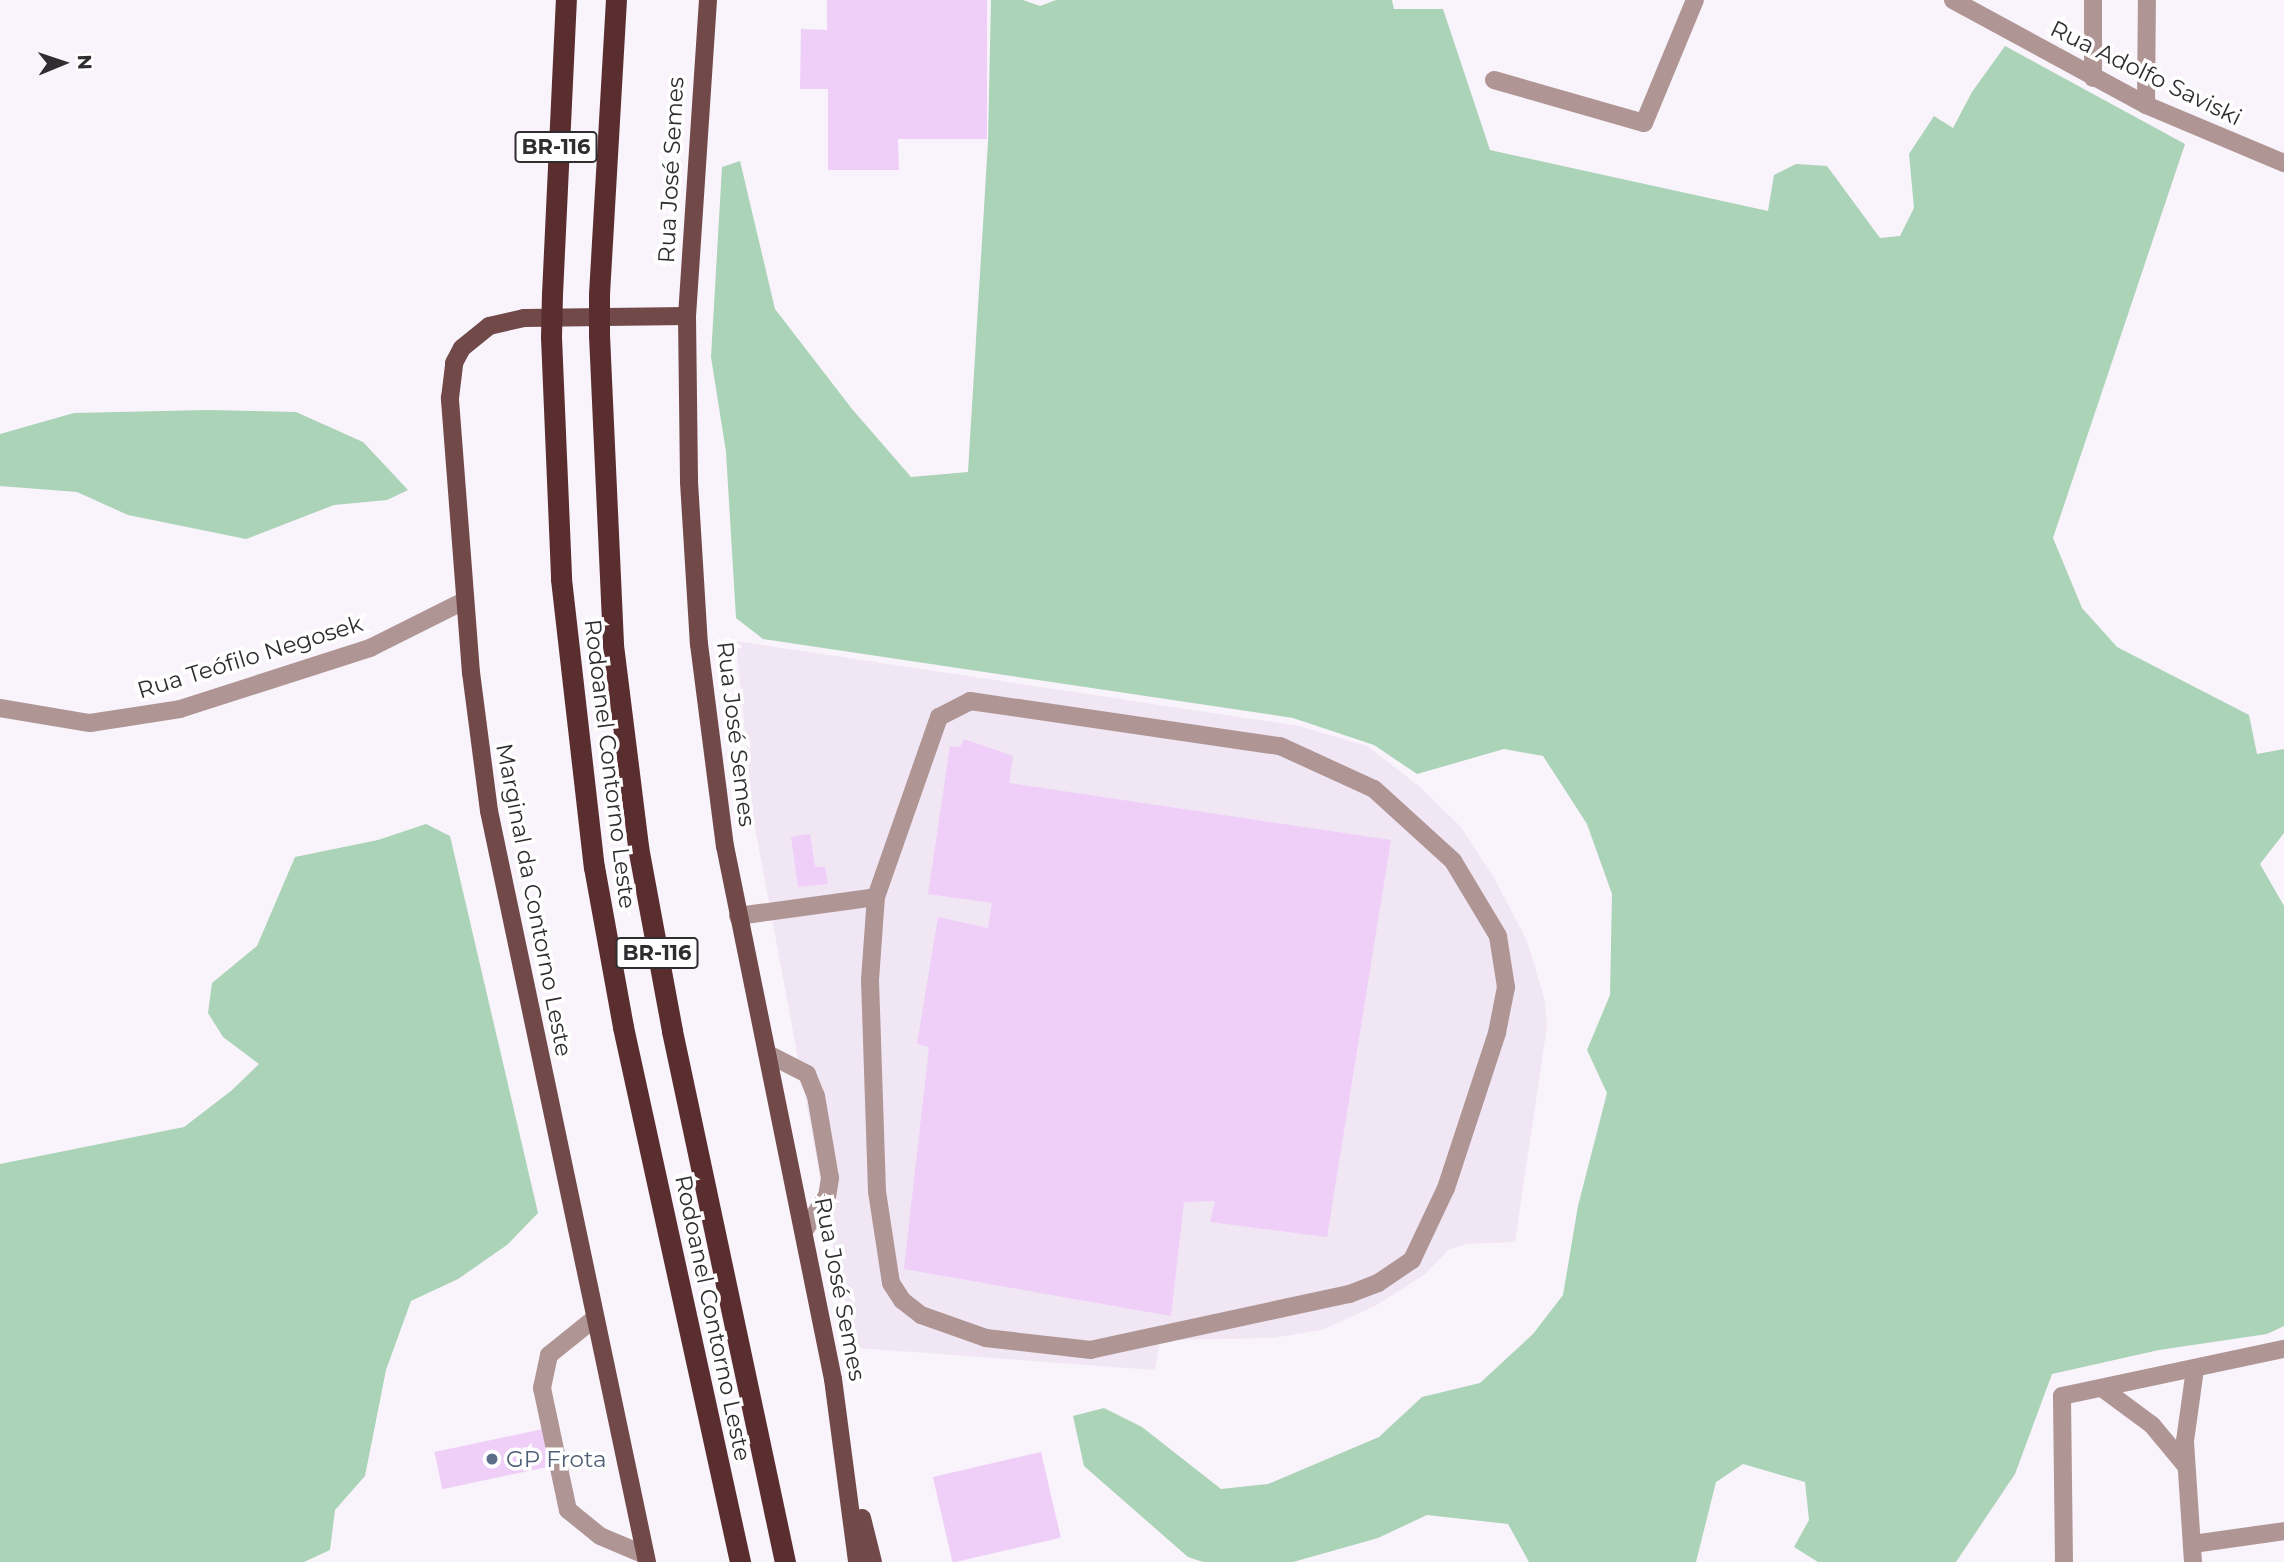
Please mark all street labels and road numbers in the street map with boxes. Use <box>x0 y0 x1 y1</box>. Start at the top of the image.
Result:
street label: Rua Adolfo Saviski <box>2046 15 2246 131</box>
street label: Rua José Semes <box>652 76 690 264</box>
road number: BR-116 <box>514 130 598 164</box>
street label: Rua Teófilo Negosek <box>134 610 366 704</box>
street label: Rodoanel Contorno Leste <box>579 618 641 910</box>
street label: Rua José Semes <box>711 640 761 828</box>
street label: Marginal da Contorno Leste <box>490 741 578 1059</box>
road number: BR-116 <box>615 936 699 970</box>
street label: Rodoanel Contorno Leste <box>669 1173 757 1463</box>
street label: Rua José Semes <box>809 1195 871 1383</box>

